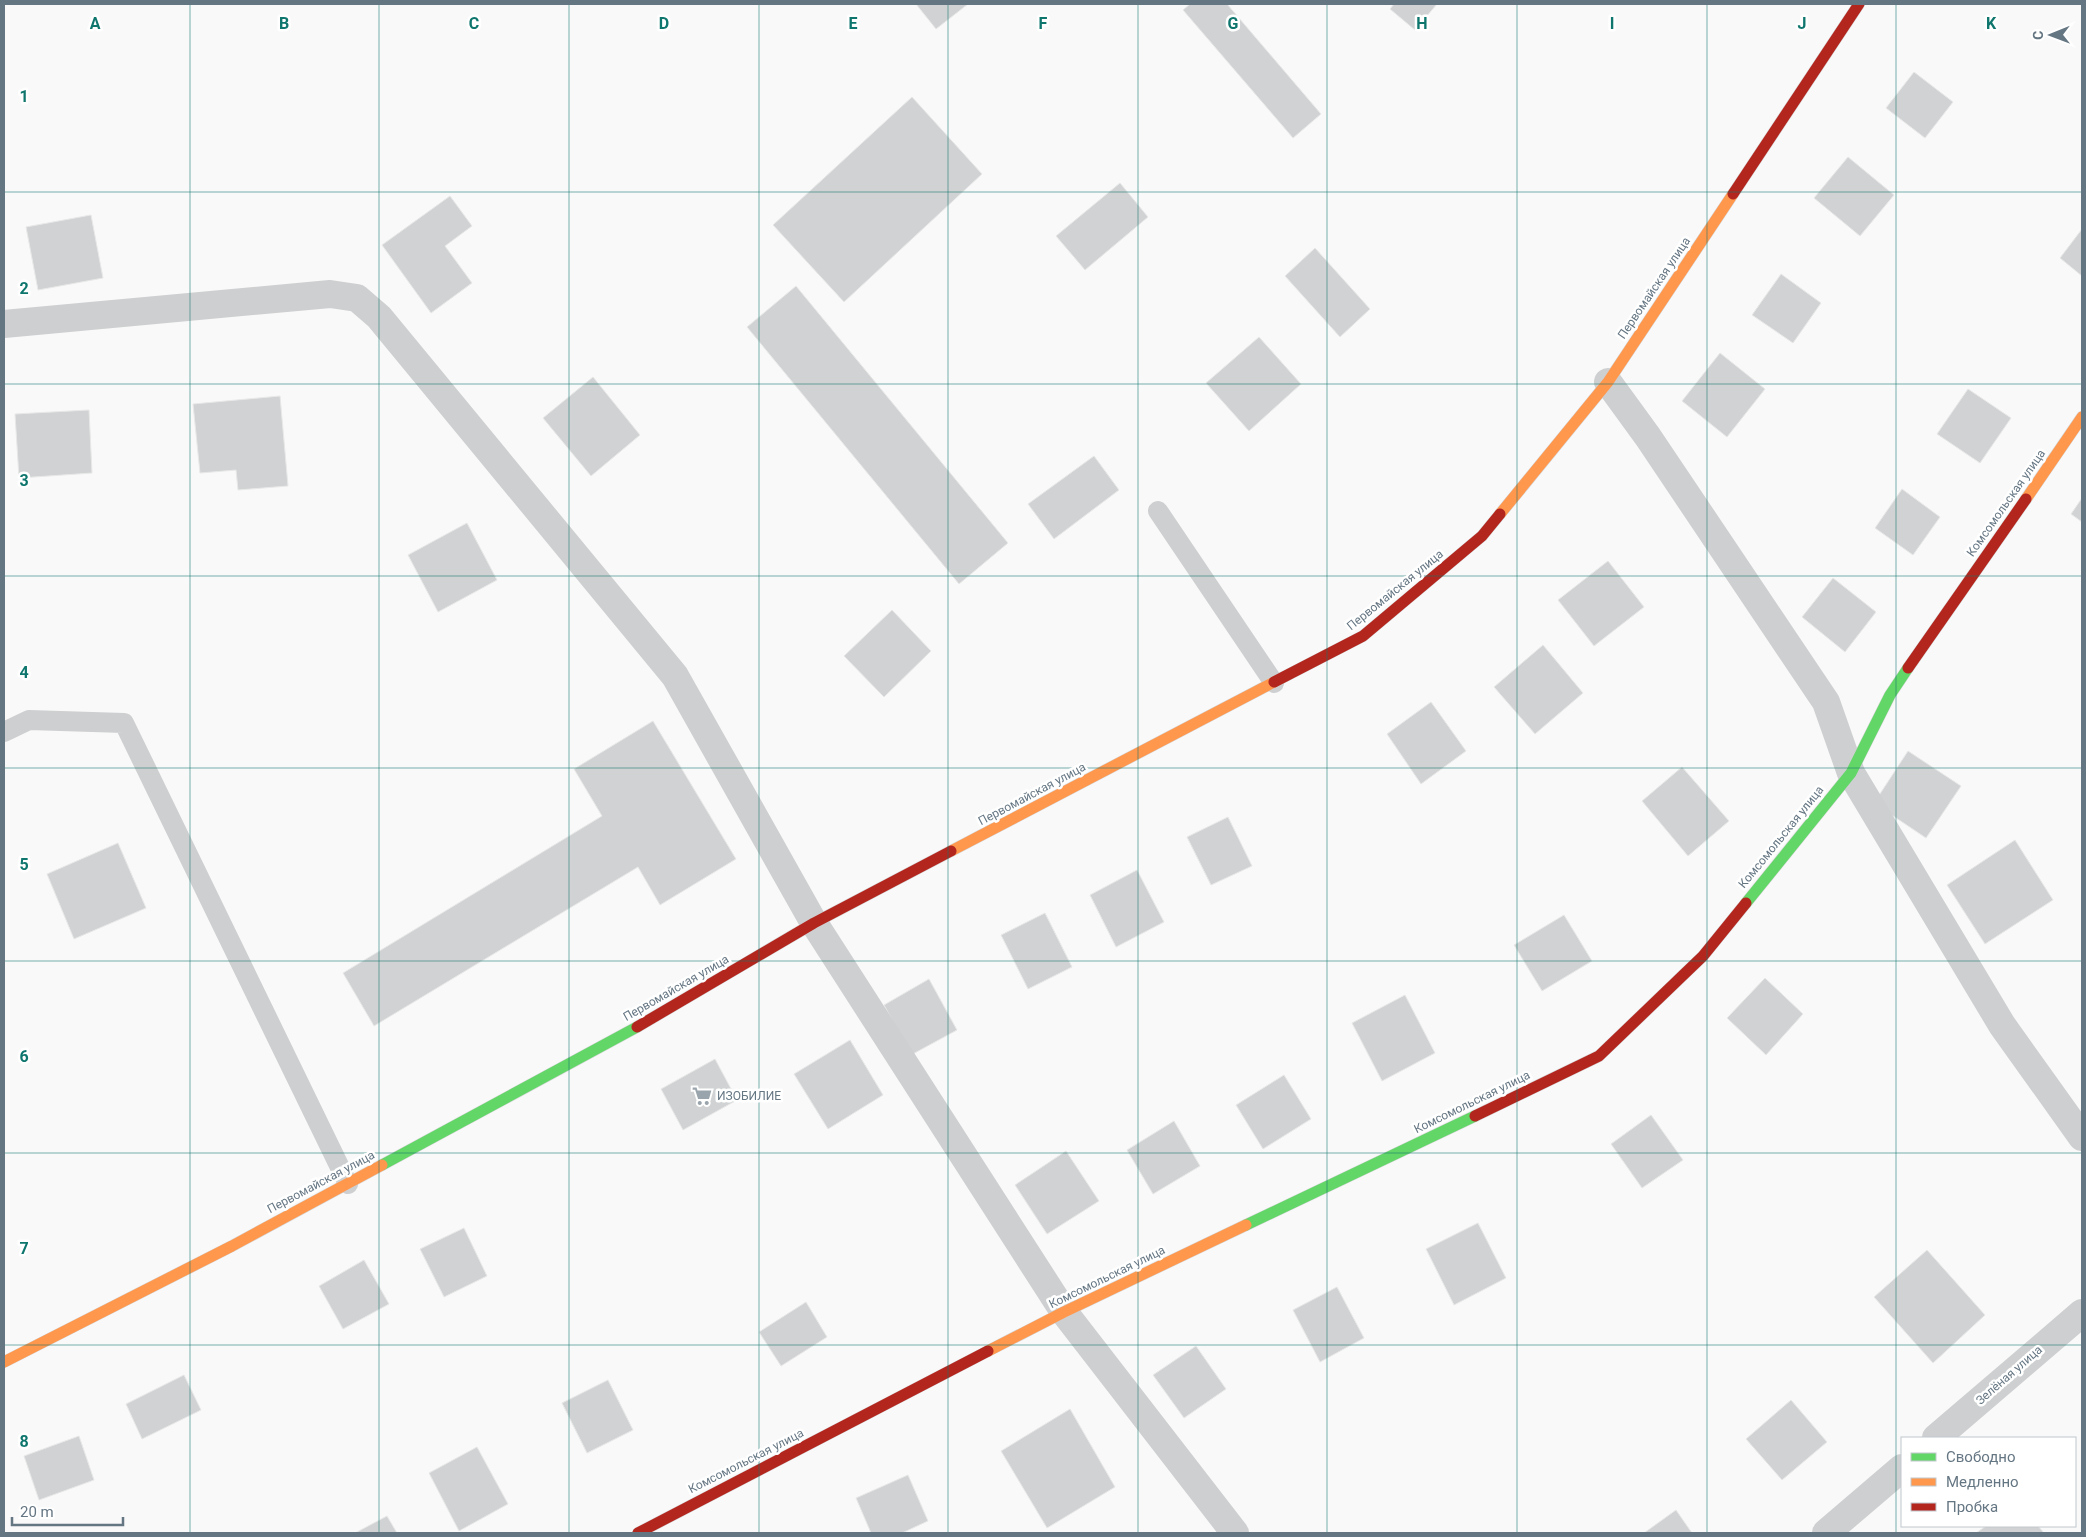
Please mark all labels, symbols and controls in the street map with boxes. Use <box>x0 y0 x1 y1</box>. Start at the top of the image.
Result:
north arrow <box>2026 10 2076 60</box>
text: A <box>90 14 101 33</box>
text: B <box>279 14 289 33</box>
text: C <box>469 14 479 33</box>
text: D <box>659 14 669 33</box>
text: E <box>849 14 858 33</box>
text: F <box>1039 14 1048 33</box>
text: G <box>1228 14 1239 33</box>
text: H <box>1416 14 1428 33</box>
text: I <box>1610 14 1614 33</box>
text: J <box>1798 14 1806 33</box>
text: K <box>1986 14 1997 33</box>
text: С <box>2030 31 2046 40</box>
text: 1 <box>19 87 29 106</box>
street label: Первомайская улица <box>1615 235 1693 341</box>
text: 2 <box>19 279 29 298</box>
street label: Комсомольская улица <box>1964 447 2048 559</box>
text: 3 <box>19 471 29 490</box>
street label: Первомайская улица <box>1344 547 1446 633</box>
text: 4 <box>19 663 29 682</box>
street label: Первомайская улица <box>976 760 1088 828</box>
street label: Комсомольская улица <box>1735 783 1827 891</box>
text: 5 <box>19 855 29 874</box>
street label: Первомайская улица <box>621 952 731 1024</box>
text: 6 <box>19 1047 29 1066</box>
street label: Комсомольская улица <box>1412 1068 1532 1136</box>
supermarket icon: ИЗОБИЛИЕ <box>691 1085 713 1107</box>
place label: ИЗОБИЛИЕ <box>717 1089 781 1103</box>
street label: Первомайская улица <box>265 1148 377 1216</box>
text: 7 <box>19 1239 29 1258</box>
street label: Комсомольская улица <box>1047 1243 1167 1311</box>
street label: Зелёная улица <box>1973 1343 2045 1407</box>
street label: Комсомольская улица <box>686 1426 806 1496</box>
text: 8 <box>19 1432 29 1451</box>
legend <box>1901 1437 2076 1527</box>
text: Свободно <box>1946 1448 2015 1466</box>
text: Медленно <box>1946 1473 2019 1491</box>
scale bar <box>12 1494 124 1526</box>
text: Пробка <box>1946 1498 1998 1516</box>
text: 20 m <box>20 1503 54 1521</box>

